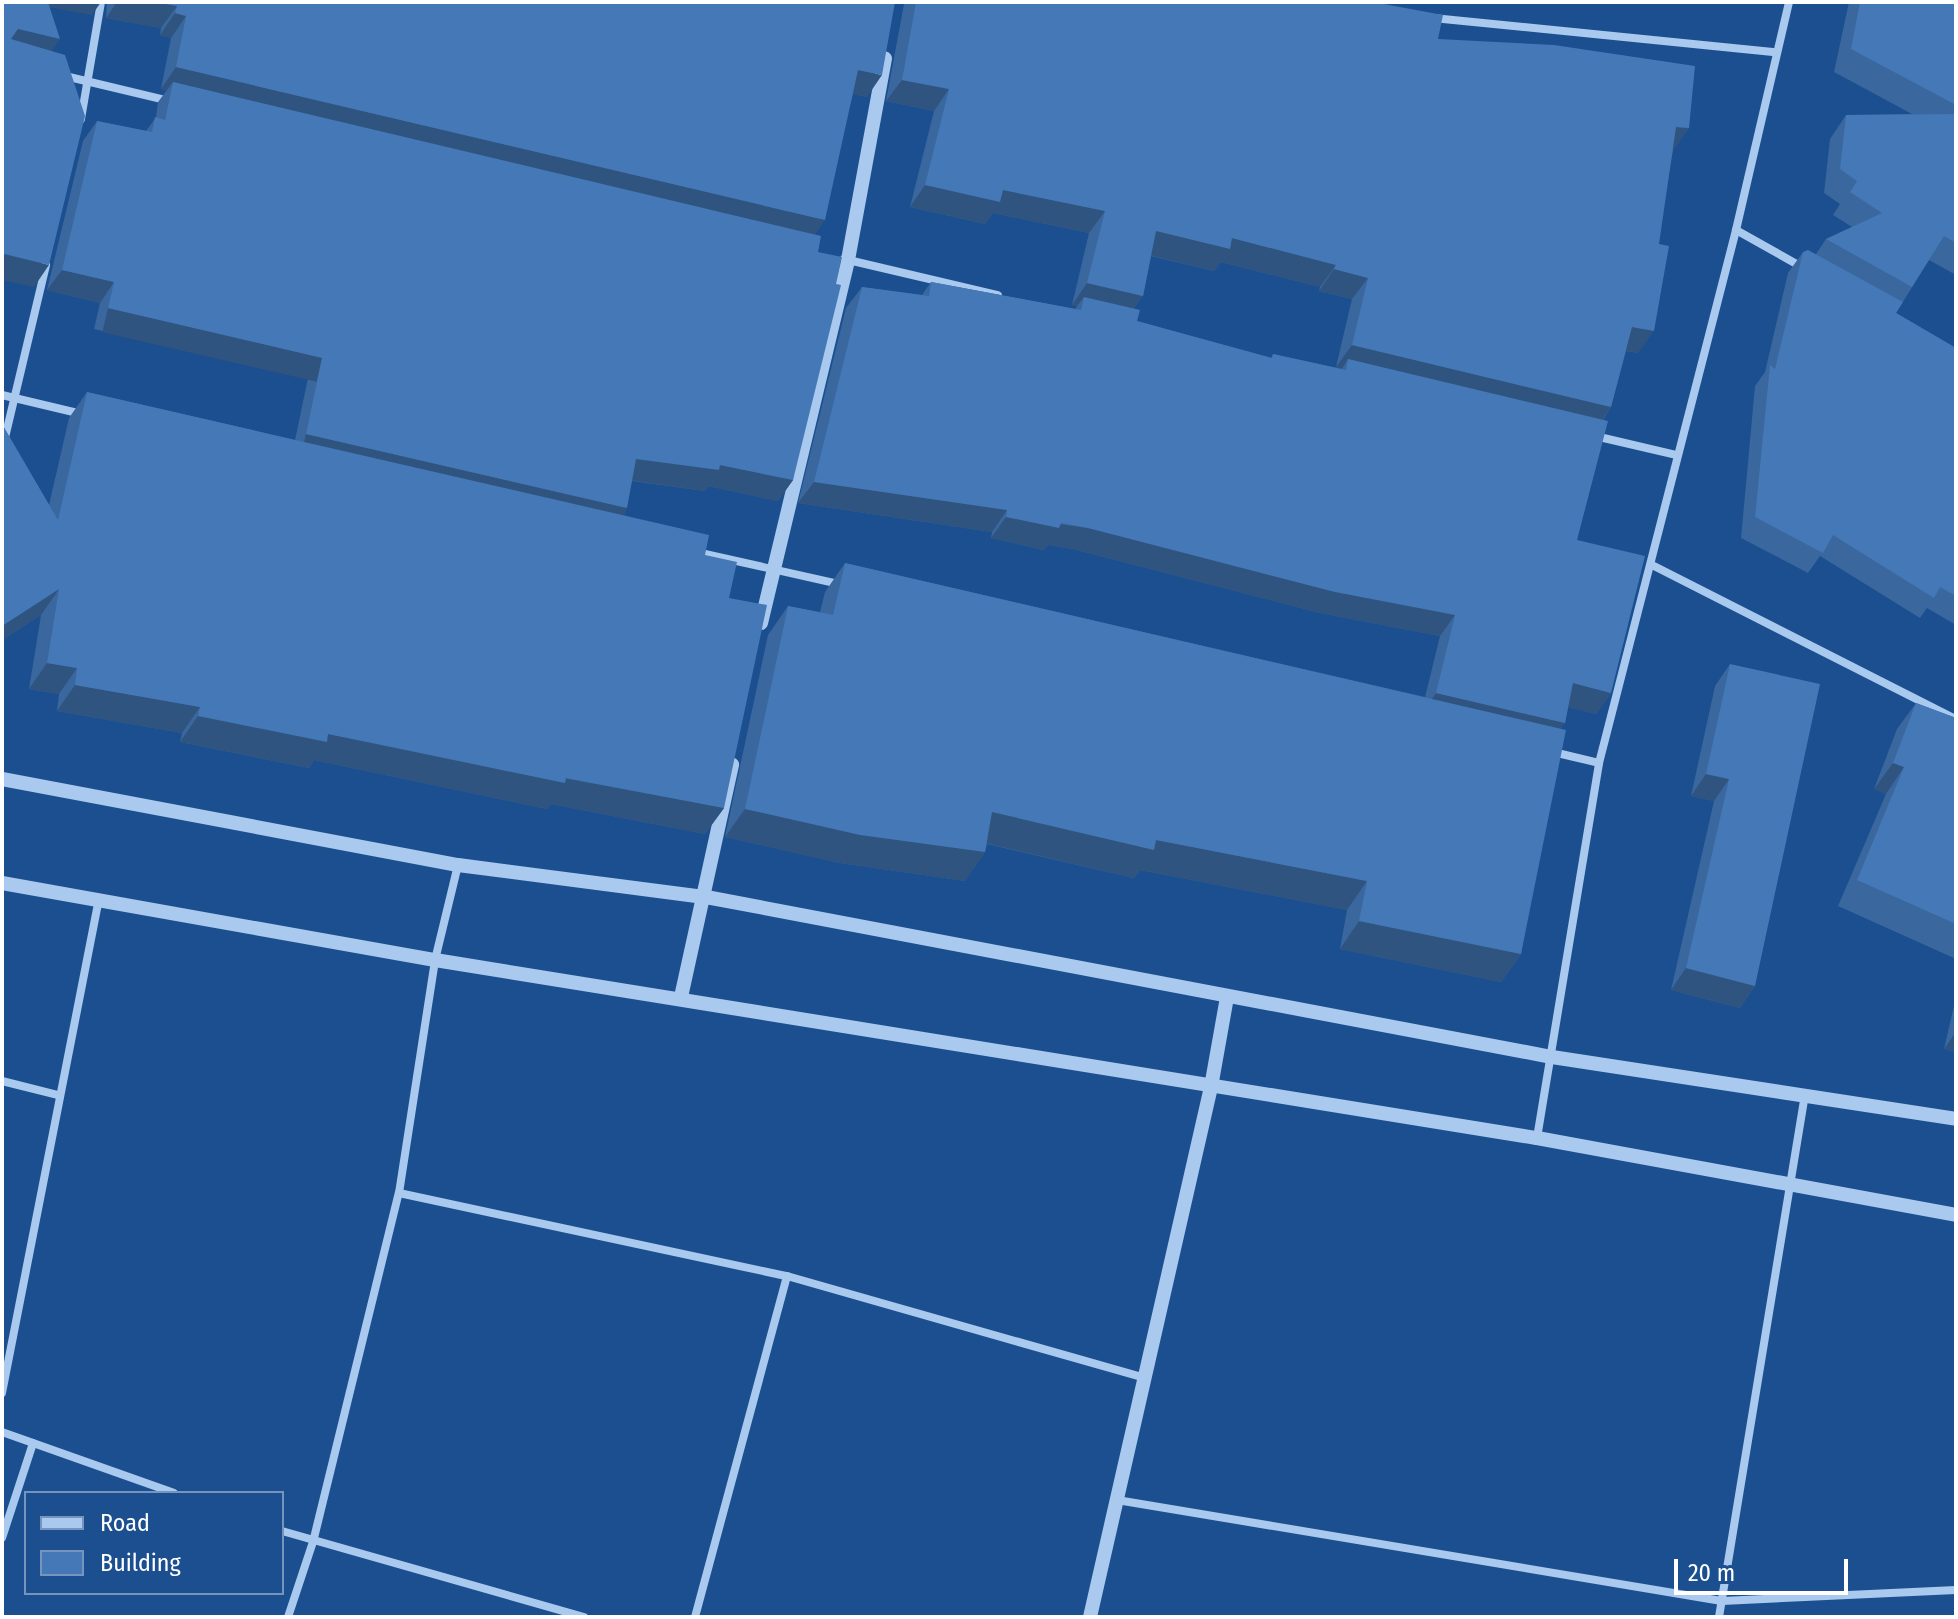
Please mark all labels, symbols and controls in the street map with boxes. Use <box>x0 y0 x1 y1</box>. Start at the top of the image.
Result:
legend <box>24 1491 284 1595</box>
text: Road <box>100 1509 150 1537</box>
scale bar <box>1678 1543 1852 1593</box>
text: Building <box>100 1549 181 1577</box>
text: 20 m <box>1688 1559 1735 1587</box>

